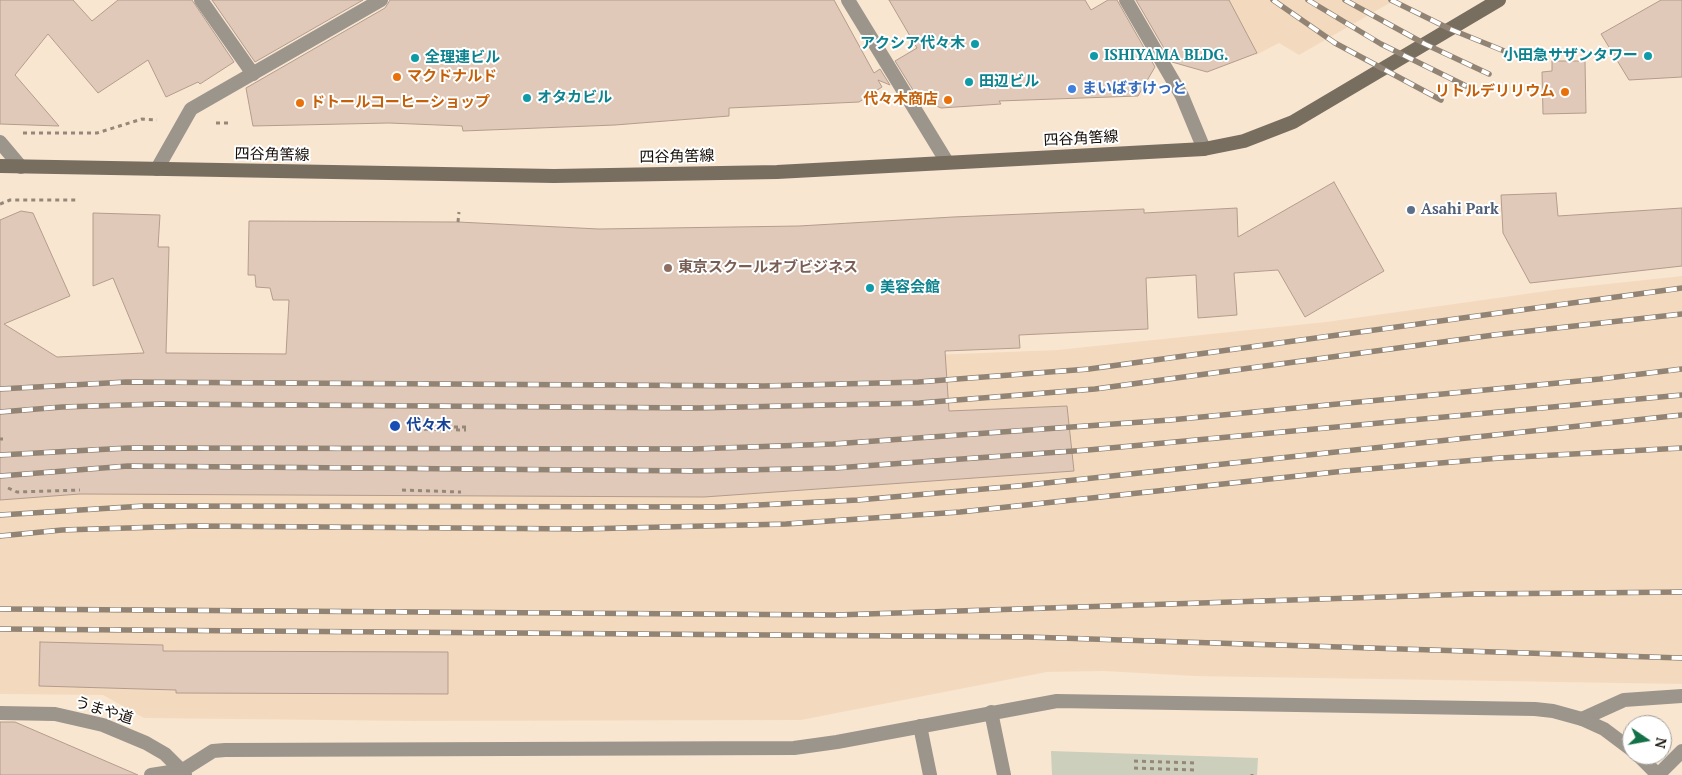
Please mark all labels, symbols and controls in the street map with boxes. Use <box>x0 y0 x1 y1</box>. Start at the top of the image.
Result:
place label: アクシア代々木 <box>860 35 965 53</box>
marker: アクシア代々木 <box>969 38 981 50</box>
place label: ISHIYAMA BLDG. <box>1104 47 1228 65</box>
place label: 小田急サザンタワー <box>1503 47 1638 65</box>
place label: 全理連ビル <box>425 49 500 67</box>
marker: ISHIYAMA BLDG. <box>1088 50 1100 62</box>
marker: 小田急サザンタワー <box>1642 50 1654 62</box>
marker: 全理連ビル <box>409 52 421 64</box>
place label: マクドナルド <box>407 68 497 86</box>
marker: マクドナルド <box>391 71 403 83</box>
place label: 田辺ビル <box>979 73 1039 91</box>
marker: 田辺ビル <box>963 76 975 88</box>
place label: まいばすけっと <box>1082 80 1187 98</box>
marker: まいばすけっと <box>1066 83 1078 95</box>
place label: リトルデリリウム <box>1435 83 1555 101</box>
marker: リトルデリリウム <box>1559 86 1571 98</box>
place label: オタカビル <box>537 89 612 107</box>
place label: 代々木商店 <box>863 91 938 109</box>
marker: オタカビル <box>521 92 533 104</box>
place label: ドトールコーヒーショップ <box>310 94 490 112</box>
marker: 代々木商店 <box>942 94 954 106</box>
marker: ドトールコーヒーショップ <box>294 97 306 109</box>
street label: 四谷角筈線 <box>1043 128 1119 150</box>
street label: 四谷角筈線 <box>234 145 310 165</box>
street label: 四谷角筈線 <box>639 147 715 167</box>
place label: Asahi Park <box>1421 201 1499 219</box>
marker: Asahi Park <box>1405 204 1417 216</box>
place label: 東京スクールオブビジネス <box>678 259 858 277</box>
marker: 東京スクールオブビジネス <box>662 262 674 274</box>
place label: 美容会館 <box>880 279 940 297</box>
marker: 美容会館 <box>864 282 876 294</box>
place label: 代々木 <box>406 417 451 435</box>
marker: 代々木 <box>388 419 402 433</box>
street label: うまや道 <box>73 694 135 728</box>
north arrow <box>1622 715 1672 765</box>
text: N <box>1651 736 1672 750</box>

